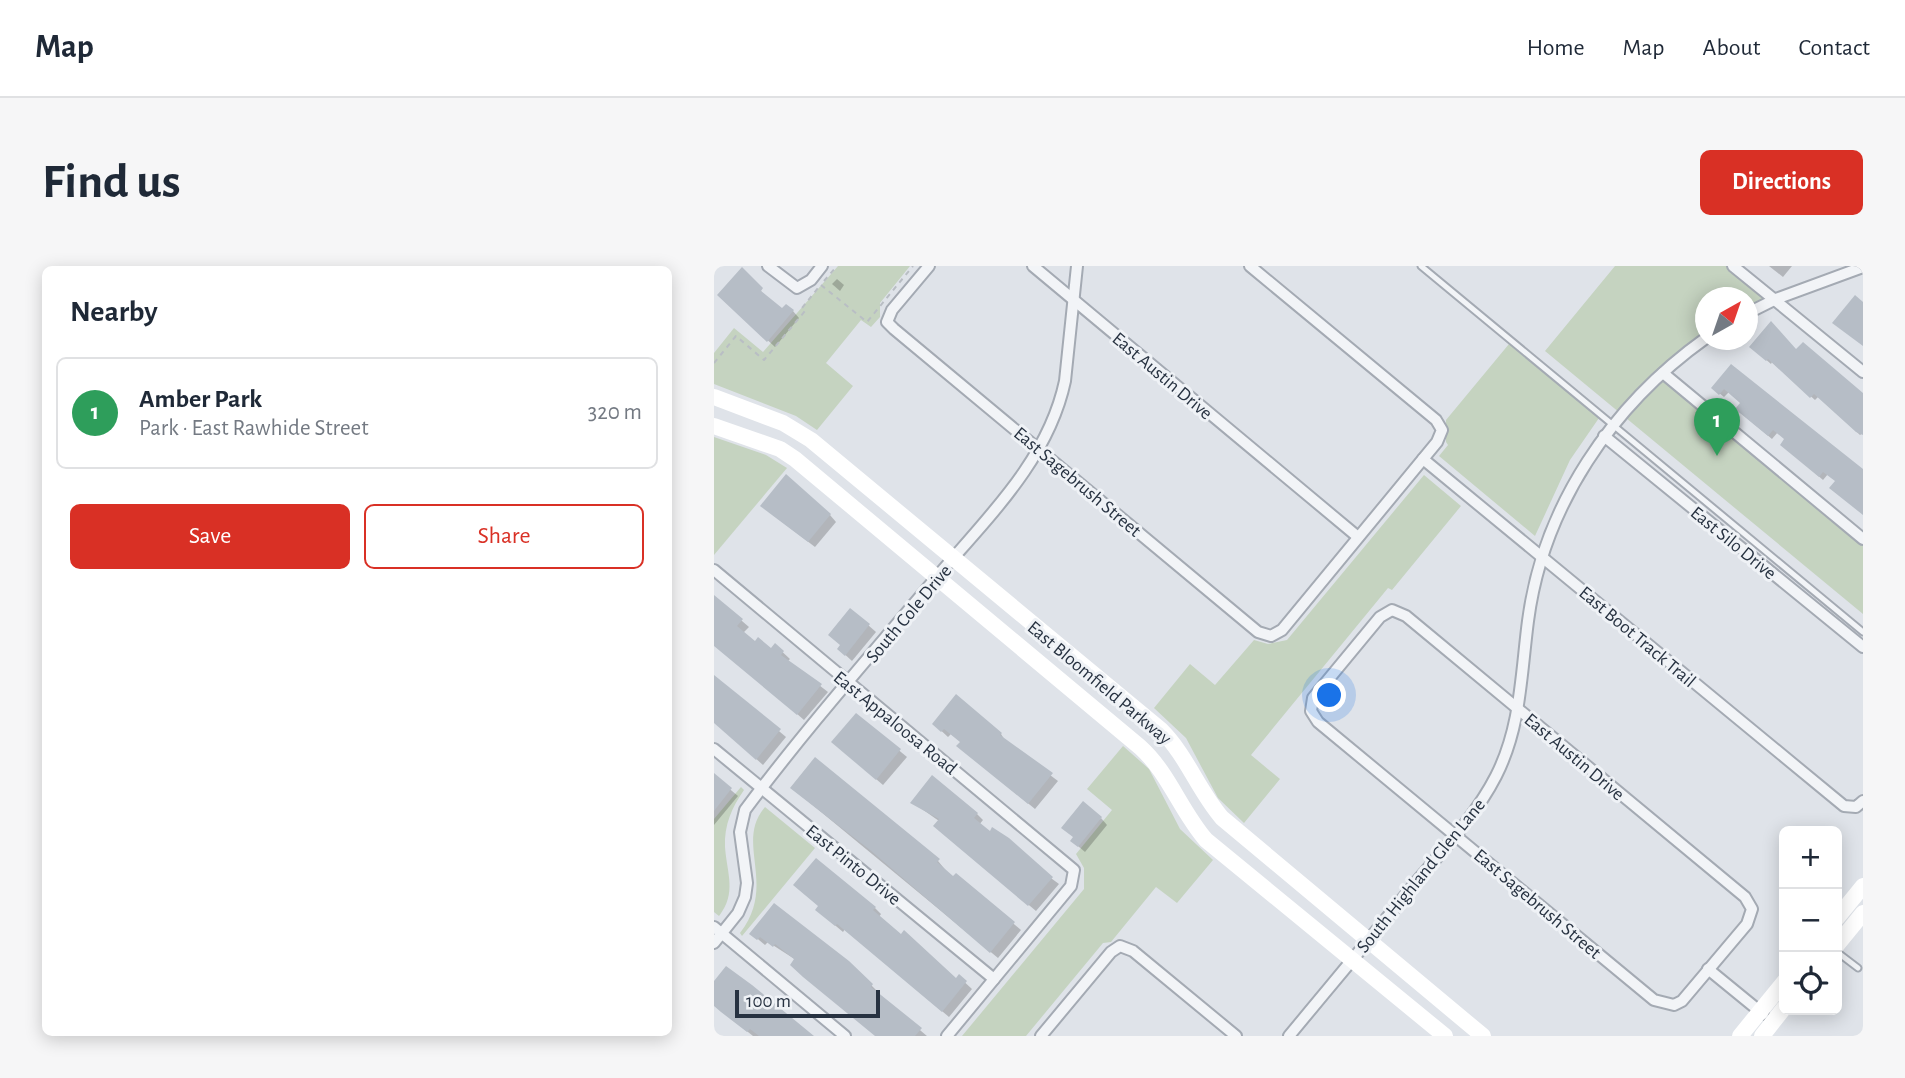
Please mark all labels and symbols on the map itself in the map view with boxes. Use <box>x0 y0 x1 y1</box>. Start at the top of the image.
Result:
north arrow <box>1695 287 1758 350</box>
street label: East Austin Drive <box>1108 329 1216 423</box>
pin: 1 <box>1694 398 1740 456</box>
street label: East Sagebrush Street <box>1010 424 1144 541</box>
street label: East Silo Drive <box>1687 503 1779 583</box>
street label: South Cole Drive <box>863 561 956 667</box>
street label: East Boot Track Trail <box>1575 583 1699 691</box>
street label: East Bloomfield Parkway <box>1024 618 1174 749</box>
street label: East Appaloosa Road <box>830 668 960 779</box>
your location <box>1312 678 1346 712</box>
street label: East Austin Drive <box>1520 710 1628 804</box>
street label: South Highland Glen Lane <box>1353 795 1489 957</box>
street label: East Pinto Drive <box>802 821 904 909</box>
street label: East Sagebrush Street <box>1470 846 1604 963</box>
scale bar <box>735 987 880 1019</box>

